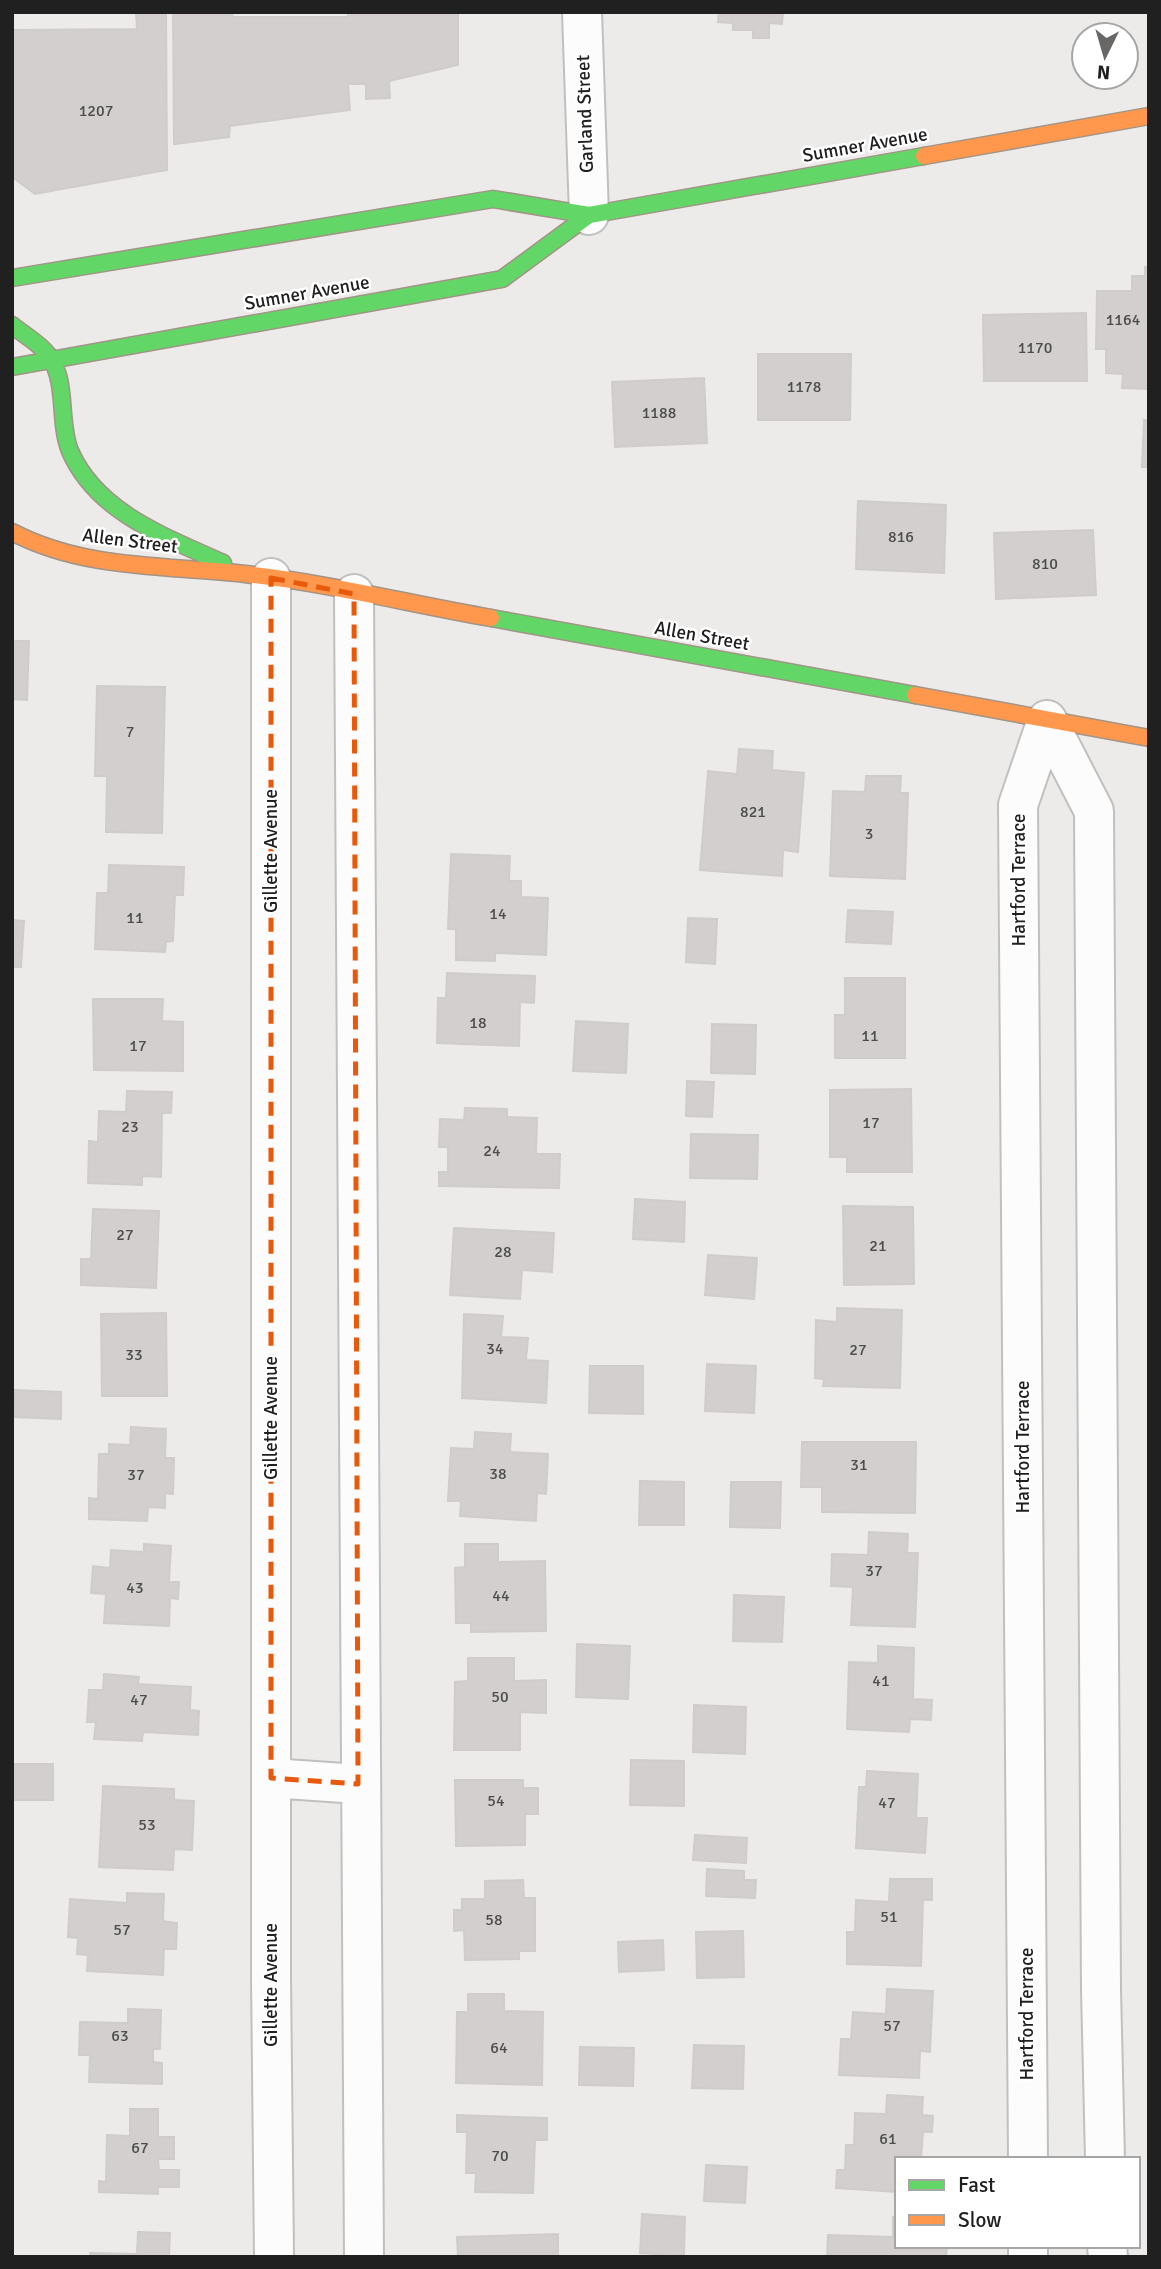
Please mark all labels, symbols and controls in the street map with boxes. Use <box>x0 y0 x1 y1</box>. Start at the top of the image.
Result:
north arrow <box>1070 21 1140 91</box>
street label: Garland Street <box>571 54 599 173</box>
text: N <box>1096 59 1111 84</box>
house number: 1207 <box>79 101 113 121</box>
street label: Sumner Avenue <box>801 122 929 168</box>
street label: Sumner Avenue <box>243 270 371 316</box>
house number: 1164 <box>1106 310 1141 330</box>
house number: 1170 <box>1018 338 1052 358</box>
house number: 1178 <box>787 377 821 397</box>
house number: 1188 <box>642 403 676 423</box>
street label: Allen Street <box>81 523 179 559</box>
house number: 816 <box>888 527 914 547</box>
house number: 810 <box>1032 554 1058 574</box>
street label: Allen Street <box>653 616 752 656</box>
house number: 7 <box>126 722 134 742</box>
street label: Gillette Avenue <box>259 789 283 913</box>
house number: 821 <box>740 802 766 822</box>
street label: Hartford Terrace <box>1007 813 1031 947</box>
house number: 3 <box>865 824 873 844</box>
house number: 14 <box>489 904 507 924</box>
house number: 11 <box>126 908 144 928</box>
house number: 18 <box>469 1013 487 1033</box>
house number: 11 <box>861 1026 879 1046</box>
house number: 17 <box>129 1036 147 1056</box>
house number: 17 <box>862 1113 880 1133</box>
house number: 23 <box>121 1117 139 1137</box>
house number: 24 <box>483 1141 501 1161</box>
house number: 27 <box>116 1225 134 1245</box>
house number: 21 <box>869 1236 887 1256</box>
house number: 28 <box>494 1242 512 1262</box>
house number: 34 <box>486 1339 504 1359</box>
house number: 27 <box>849 1340 867 1360</box>
house number: 33 <box>125 1345 143 1365</box>
street label: Gillette Avenue <box>259 1356 283 1480</box>
street label: Hartford Terrace <box>1011 1380 1035 1514</box>
house number: 31 <box>850 1455 868 1475</box>
house number: 38 <box>489 1464 507 1484</box>
house number: 37 <box>127 1465 145 1485</box>
house number: 37 <box>865 1561 883 1581</box>
house number: 43 <box>126 1578 144 1598</box>
house number: 44 <box>492 1586 510 1606</box>
house number: 41 <box>872 1671 890 1691</box>
house number: 50 <box>491 1687 509 1707</box>
house number: 47 <box>130 1690 148 1710</box>
house number: 54 <box>487 1791 505 1811</box>
house number: 47 <box>878 1793 896 1813</box>
house number: 53 <box>138 1815 156 1835</box>
house number: 51 <box>880 1907 898 1927</box>
house number: 58 <box>485 1910 503 1930</box>
house number: 57 <box>113 1920 131 1940</box>
street label: Gillette Avenue <box>259 1923 283 2047</box>
street label: Hartford Terrace <box>1015 1947 1039 2081</box>
house number: 57 <box>883 2016 901 2036</box>
house number: 63 <box>111 2026 129 2046</box>
house number: 64 <box>490 2038 508 2058</box>
house number: 61 <box>879 2129 897 2149</box>
house number: 67 <box>131 2138 149 2158</box>
house number: 70 <box>491 2146 509 2166</box>
legend <box>895 2157 1140 2248</box>
text: Fast <box>958 2172 995 2198</box>
text: Slow <box>958 2207 1002 2233</box>

